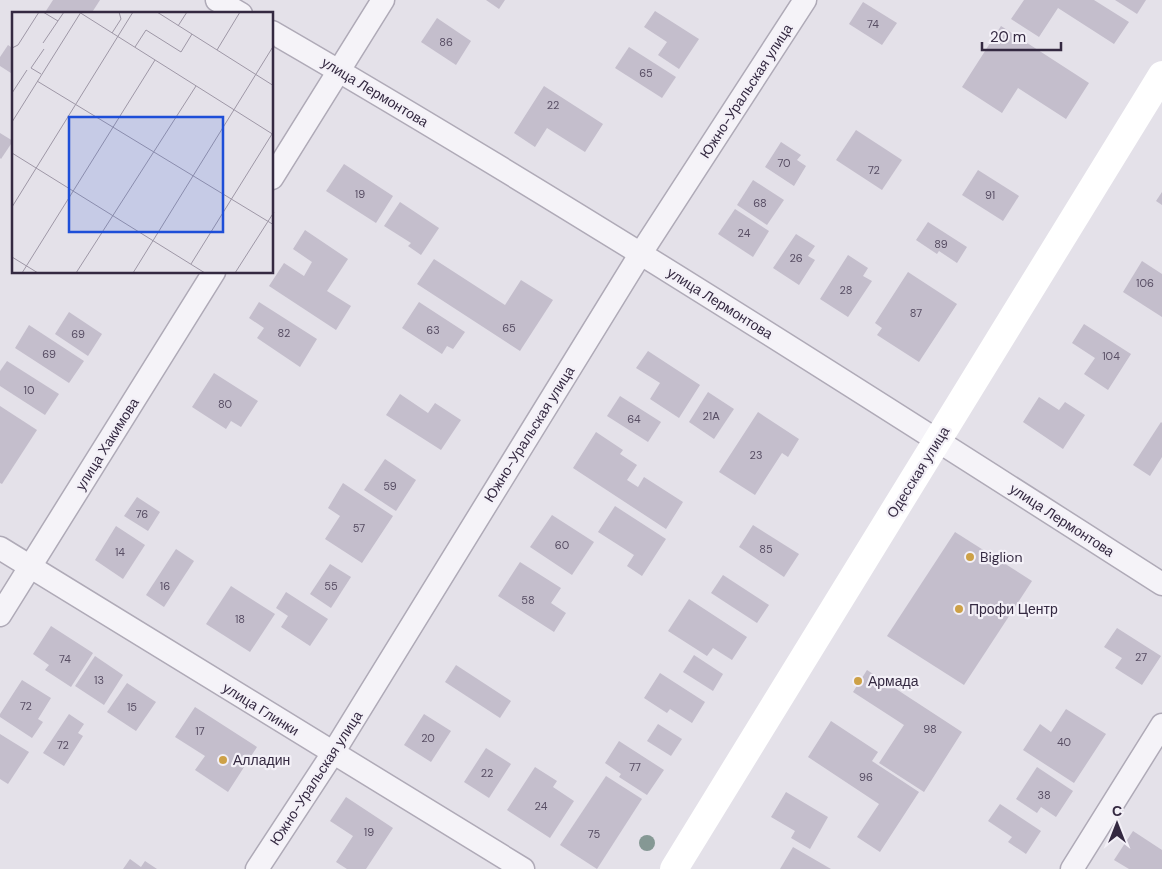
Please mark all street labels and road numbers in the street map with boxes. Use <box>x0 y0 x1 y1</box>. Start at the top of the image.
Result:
street label: Южно-Уральская улица <box>696 20 796 162</box>
street label: улица Лермонтова <box>318 53 432 131</box>
street label: улица Лермонтова <box>664 263 776 343</box>
street label: Южно-Уральская улица <box>480 363 578 505</box>
street label: улица Хакимова <box>71 394 143 494</box>
street label: Одесская улица <box>883 423 953 521</box>
street label: улица Лермонтова <box>1006 479 1118 561</box>
street label: улица Глинки <box>219 678 303 740</box>
street label: Южно-Уральская улица <box>266 707 366 849</box>

